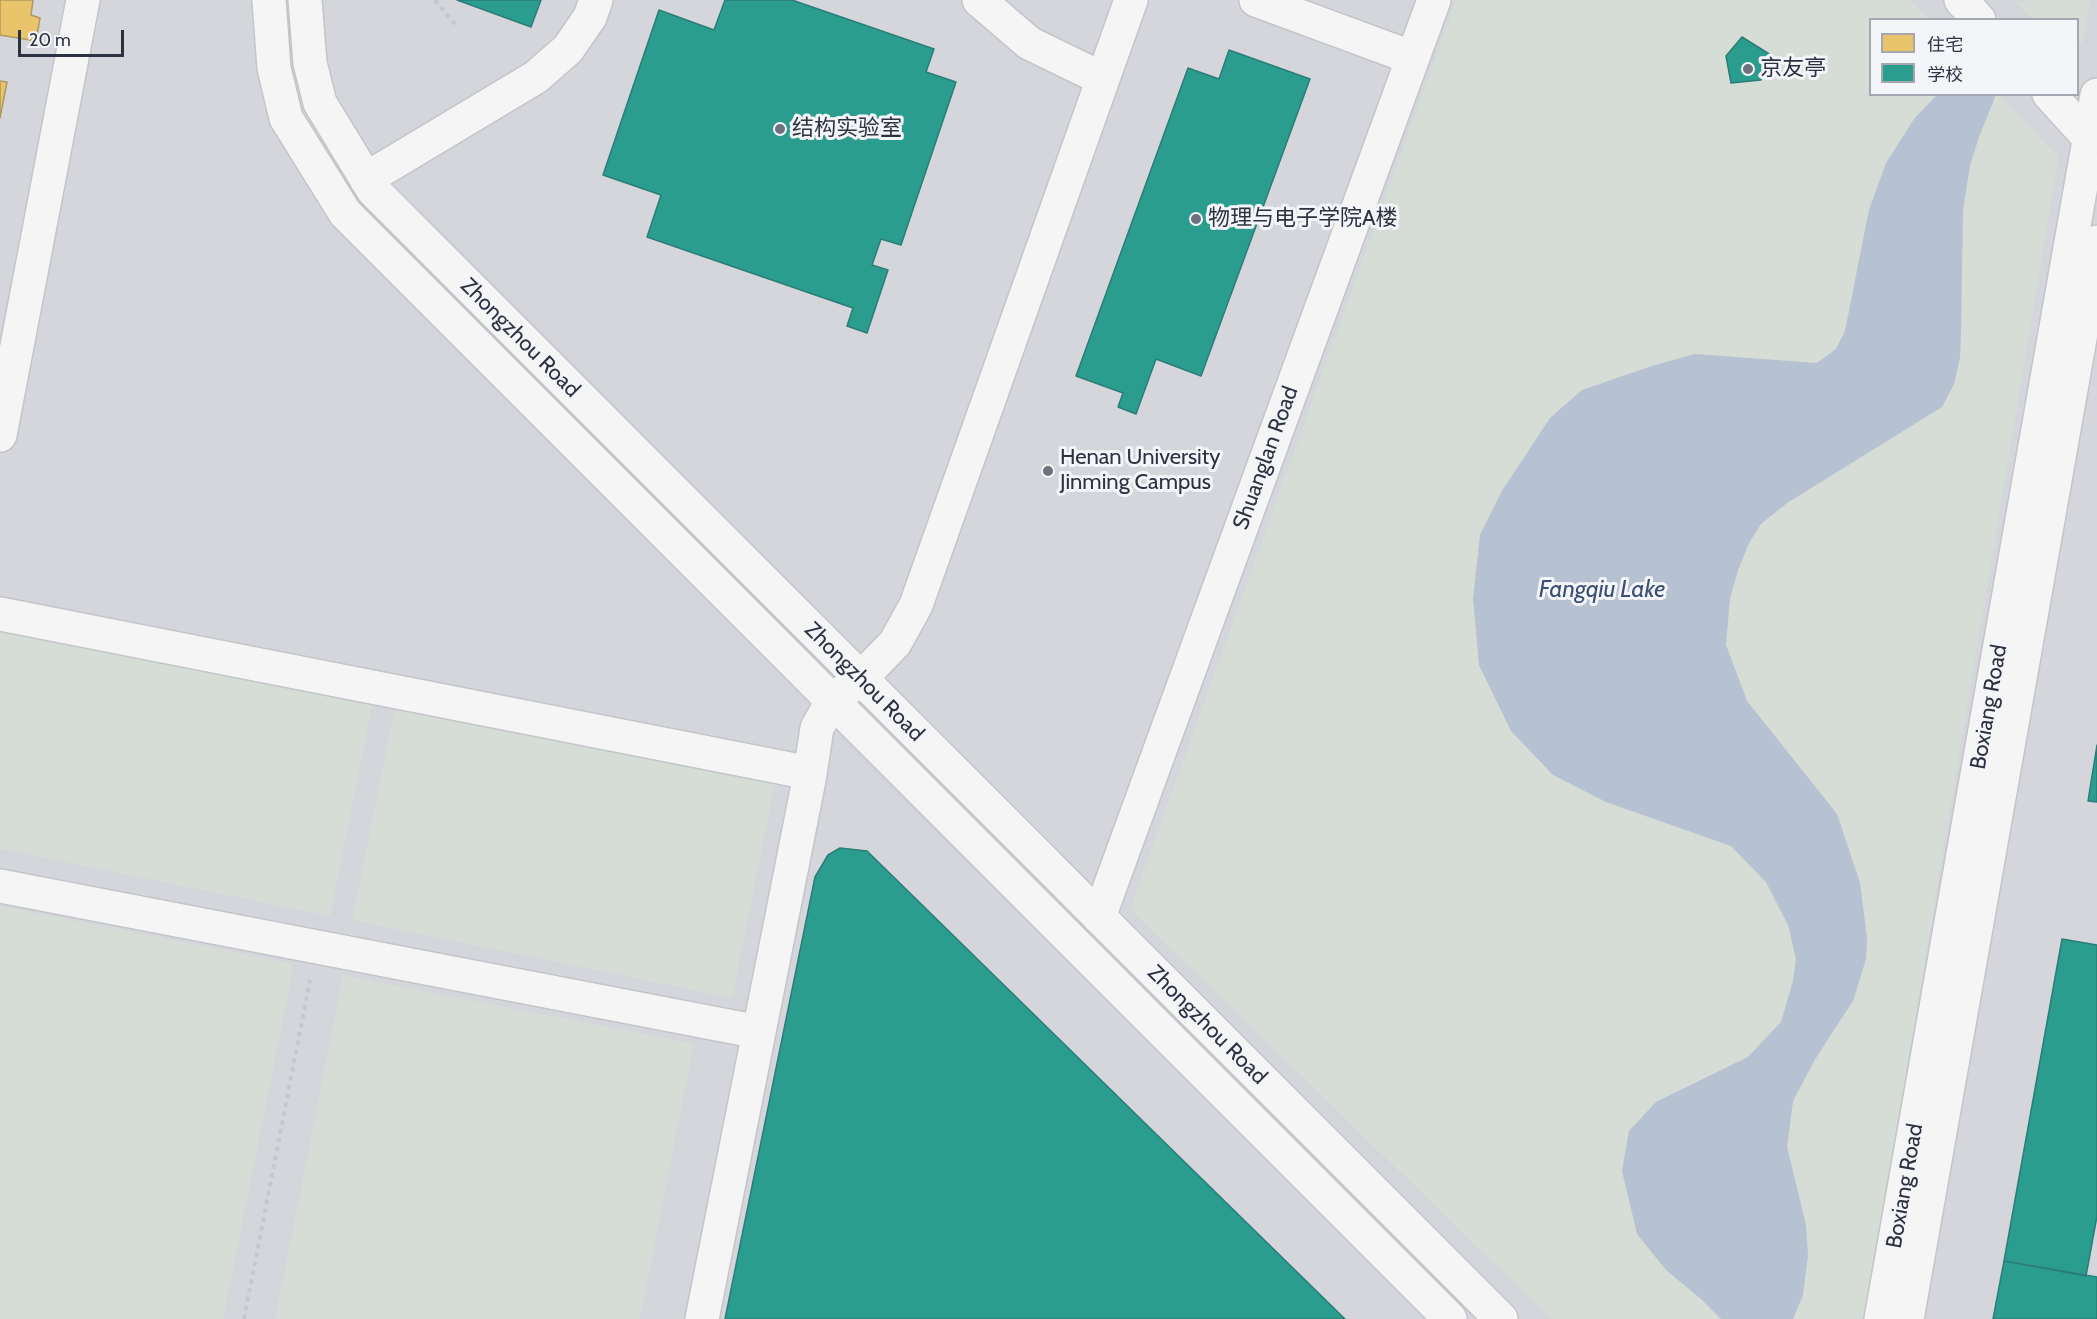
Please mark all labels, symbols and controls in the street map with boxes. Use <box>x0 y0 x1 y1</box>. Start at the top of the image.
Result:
scale bar <box>21 18 128 56</box>
legend <box>1869 18 2079 96</box>
text: 20 m <box>29 29 71 51</box>
text: 住宅 <box>1927 34 1963 56</box>
place label: 京友亭 <box>1760 56 1826 82</box>
marker: 京友亭 <box>1741 62 1755 76</box>
text: 学校 <box>1927 64 1963 86</box>
place label: 结构实验室 <box>792 116 902 142</box>
marker: 结构实验室 <box>773 122 787 136</box>
place label: 物理与电子学院A楼 <box>1208 206 1398 232</box>
marker: 物理与电子学院A楼 <box>1189 212 1203 226</box>
street label: Zhongzhou Road <box>455 273 585 403</box>
street label: Shuanglan Road <box>1228 383 1304 533</box>
place label: Henan University Jinming Campus <box>1060 445 1220 496</box>
marker: Henan University Jinming Campus <box>1041 464 1055 478</box>
water label: Fangqiu Lake <box>1539 576 1665 604</box>
street label: Zhongzhou Road <box>799 617 929 747</box>
street label: Boxiang Road <box>1965 642 2013 772</box>
street label: Zhongzhou Road <box>1142 960 1272 1090</box>
street label: Boxiang Road <box>1881 1121 1929 1251</box>

